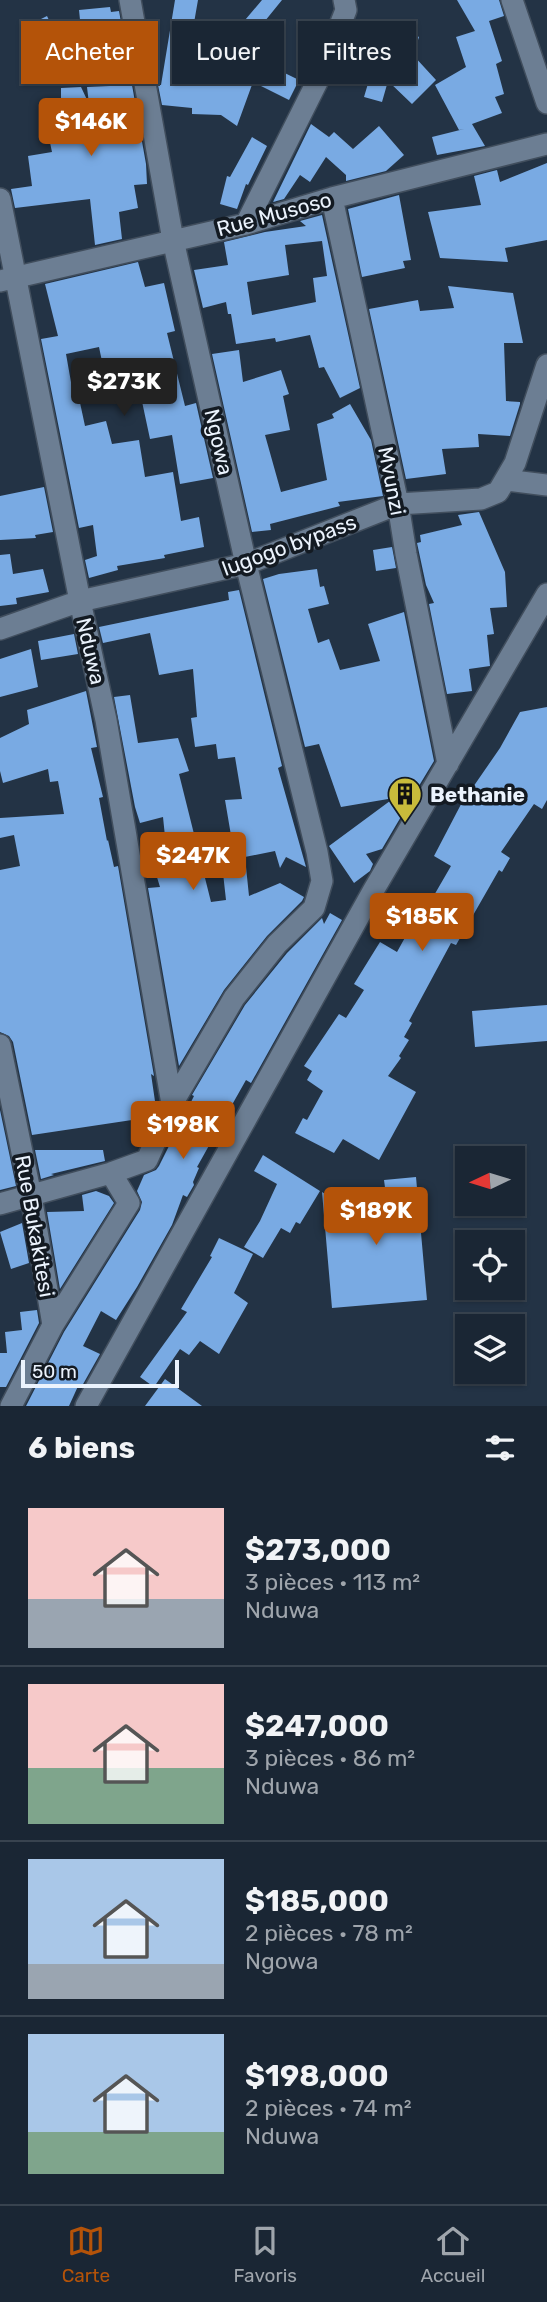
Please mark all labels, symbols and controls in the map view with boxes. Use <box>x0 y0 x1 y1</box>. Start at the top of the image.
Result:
chip: Acheter <box>21 21 158 84</box>
chip: Louer <box>172 21 284 84</box>
chip: Filtres <box>298 21 416 84</box>
pin: $146K <box>42 99 140 158</box>
text: $146K <box>55 107 127 135</box>
street label: Rue Musoso <box>214 187 334 241</box>
pin: $273K <box>75 358 173 418</box>
text: $273K <box>87 367 161 395</box>
street label: Ngowa <box>199 407 239 477</box>
street label: Mvunzi <box>373 445 411 517</box>
street label: lugogo bypass <box>218 509 360 581</box>
street label: Nduwa <box>71 615 111 687</box>
building icon: Bethanie <box>386 775 424 824</box>
place label: Bethanie <box>430 782 525 807</box>
pin: $247K <box>144 832 242 892</box>
text: $247K <box>156 841 230 869</box>
pin: $185K <box>373 894 471 953</box>
text: $185K <box>386 902 458 930</box>
pin: $198K <box>134 1102 232 1161</box>
text: $198K <box>147 1110 219 1138</box>
north arrow <box>455 1146 525 1216</box>
map controls <box>455 1146 525 1384</box>
street label: Rue Bukakitesi <box>10 1153 60 1299</box>
pin: $189K <box>327 1188 425 1247</box>
text: $189K <box>340 1196 412 1224</box>
button: locate <box>455 1230 525 1300</box>
button: layers <box>455 1314 525 1384</box>
scale bar <box>21 1357 178 1389</box>
text: 50 m <box>32 1360 77 1383</box>
icon: filters <box>481 1429 519 1467</box>
text: 6 biens <box>28 1430 135 1466</box>
text: $273,000 <box>245 1532 391 1568</box>
icon: home <box>84 1536 168 1620</box>
text: 3 pièces · 113 m² <box>245 1568 420 1596</box>
text: Nduwa <box>245 1596 319 1624</box>
text: $247,000 <box>245 1708 389 1744</box>
icon: home <box>84 1712 168 1796</box>
text: 3 pièces · 86 m² <box>245 1744 415 1772</box>
text: Nduwa <box>245 1772 319 1800</box>
text: $185,000 <box>245 1883 389 1919</box>
icon: home <box>84 1887 168 1971</box>
text: 2 pièces · 78 m² <box>245 1919 413 1947</box>
text: Ngowa <box>245 1947 318 1975</box>
text: $198,000 <box>245 2058 389 2094</box>
icon: home <box>84 2062 168 2146</box>
text: 2 pièces · 74 m² <box>245 2094 412 2122</box>
text: Nduwa <box>245 2122 319 2150</box>
tab: Carte <box>62 2222 110 2287</box>
tab: Favoris <box>234 2222 297 2287</box>
tab: Accueil <box>420 2222 485 2287</box>

